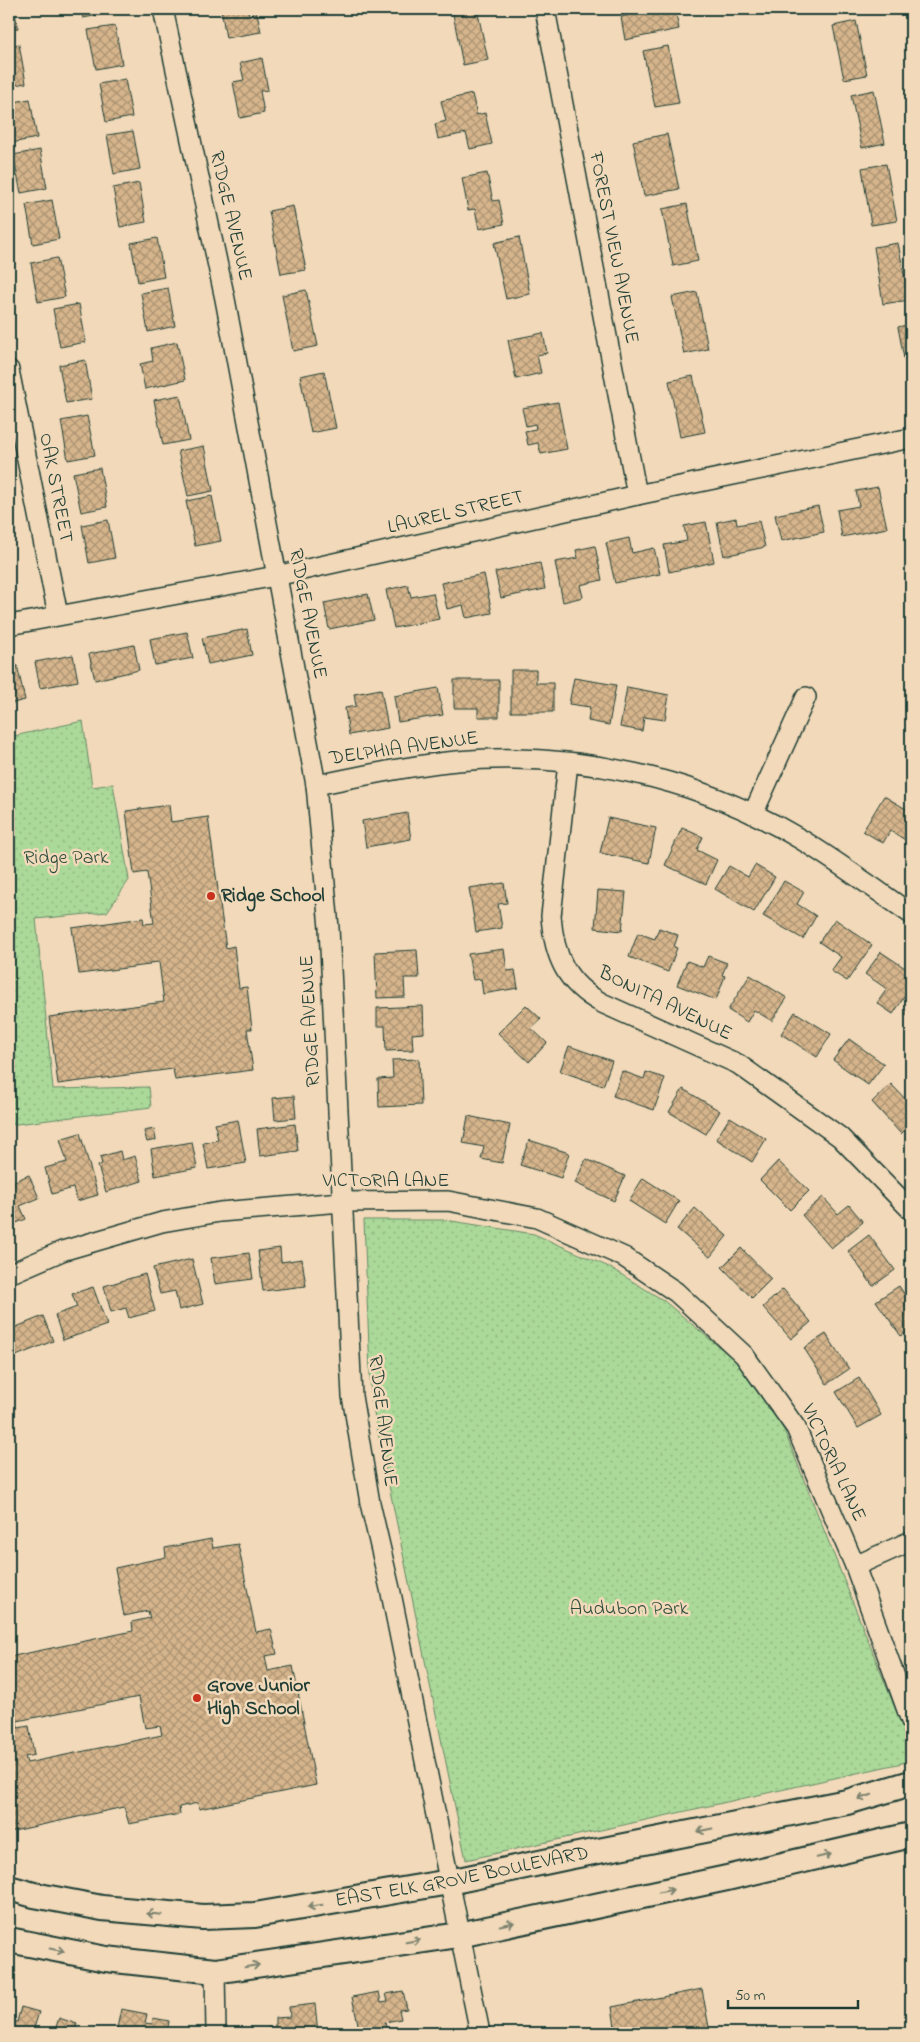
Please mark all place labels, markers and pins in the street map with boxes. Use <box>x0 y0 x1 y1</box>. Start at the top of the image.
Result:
place label: Ridge School <box>221 882 325 912</box>
marker: Ridge School <box>205 890 217 902</box>
place label: Grove Junior High School <box>207 1672 310 1725</box>
marker: Grove Junior High School <box>191 1692 203 1704</box>

